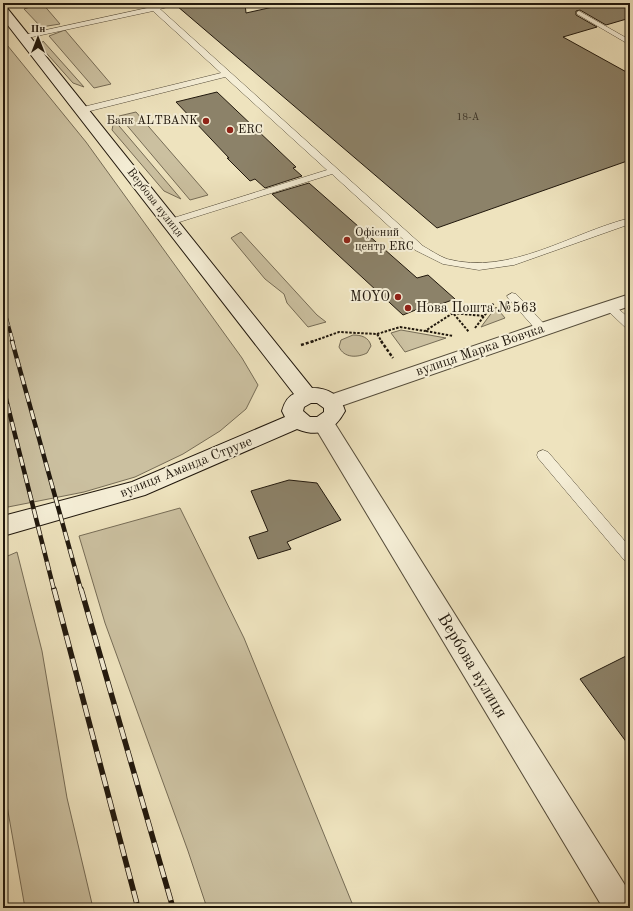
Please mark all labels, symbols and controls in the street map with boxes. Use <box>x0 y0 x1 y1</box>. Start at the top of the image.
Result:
north arrow <box>18 18 58 58</box>
text: Пн <box>30 24 46 35</box>
house number: 18-А <box>457 112 480 122</box>
place label: Банк ALTBANK <box>107 115 198 127</box>
marker: Банк ALTBANK <box>201 116 211 126</box>
place label: ERC <box>238 124 263 136</box>
marker: ERC <box>225 125 235 135</box>
street label: Вербова вулиця <box>124 166 186 240</box>
place label: Офісний центр ERC <box>355 226 414 253</box>
marker: Офісний центр ERC <box>342 235 352 245</box>
place label: MOYO <box>350 290 390 304</box>
marker: MOYO <box>393 292 403 302</box>
place label: Нова Пошта №563 <box>416 301 537 315</box>
marker: Нова Пошта №563 <box>403 303 413 313</box>
street label: вулиця Марка Вовчка <box>414 321 546 379</box>
street label: вулиця Аманда Струве <box>118 434 254 500</box>
street label: Вербова вулиця <box>434 611 510 721</box>

